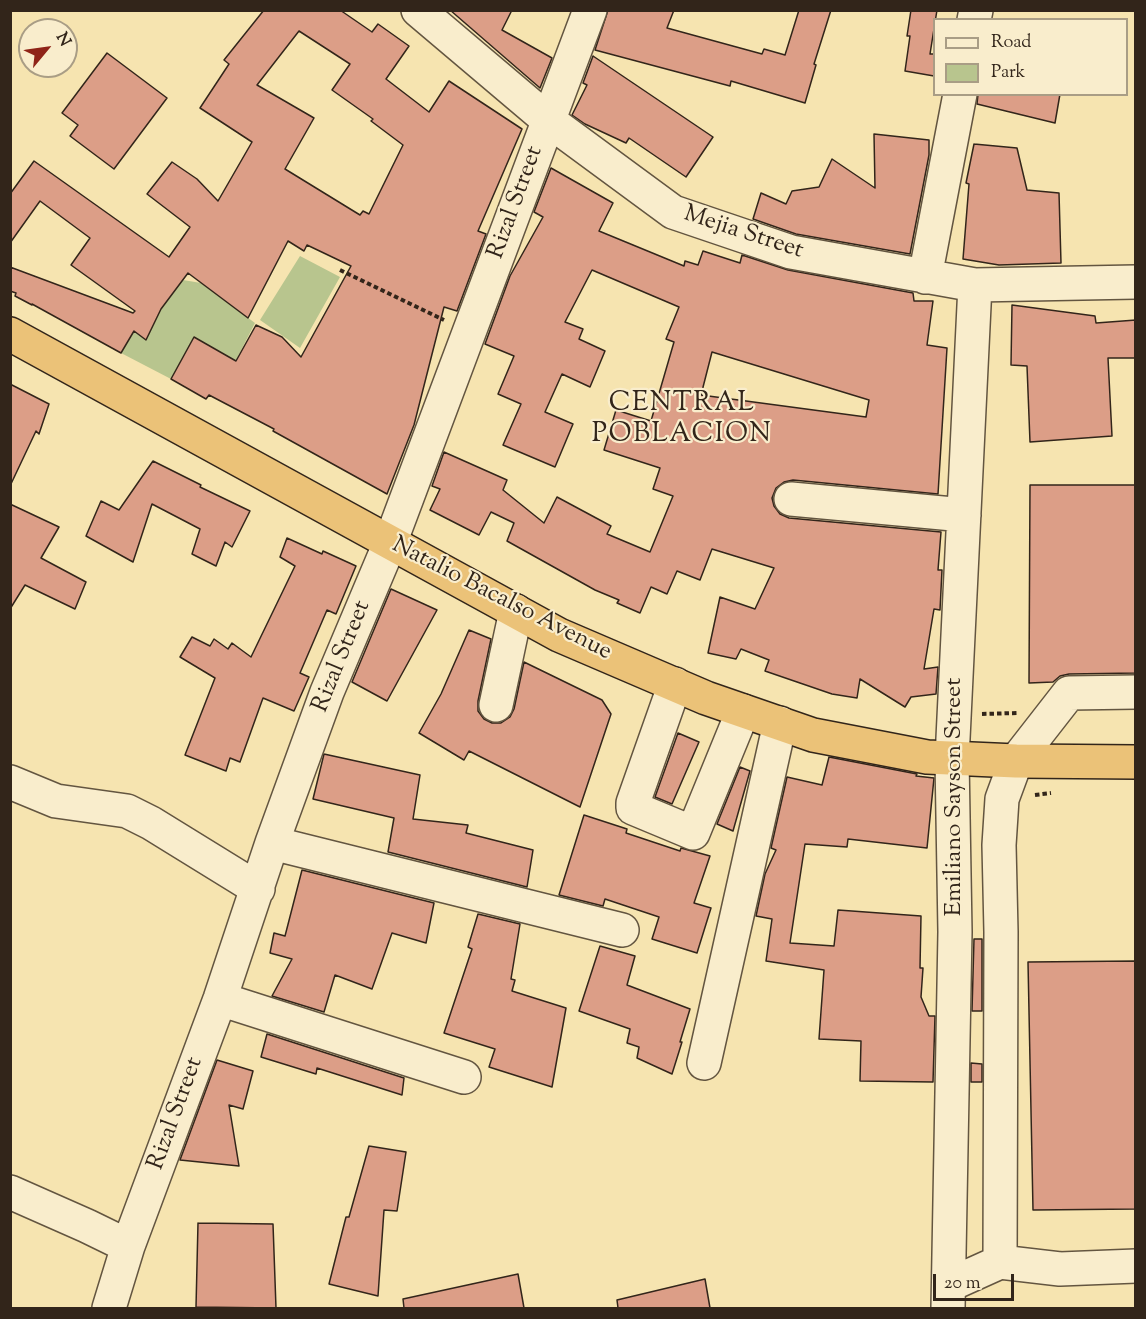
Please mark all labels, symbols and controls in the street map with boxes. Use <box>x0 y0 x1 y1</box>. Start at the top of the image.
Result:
north arrow <box>18 18 78 78</box>
legend <box>933 18 1128 96</box>
text: N <box>49 29 76 51</box>
text: Road <box>991 30 1031 56</box>
text: Park <box>991 60 1025 86</box>
street label: Rizal Street <box>483 143 551 263</box>
street label: Mejia Street <box>679 201 807 267</box>
district label: CENTRAL POBLACION <box>592 389 772 452</box>
street label: Natalio Bacalso Avenue <box>386 532 616 668</box>
street label: Rizal Street <box>308 597 378 717</box>
street label: Emiliano Sayson Street <box>942 678 970 916</box>
street label: Rizal Street <box>143 1054 211 1174</box>
scale bar <box>936 1262 1017 1300</box>
text: 20 m <box>944 1271 981 1297</box>

